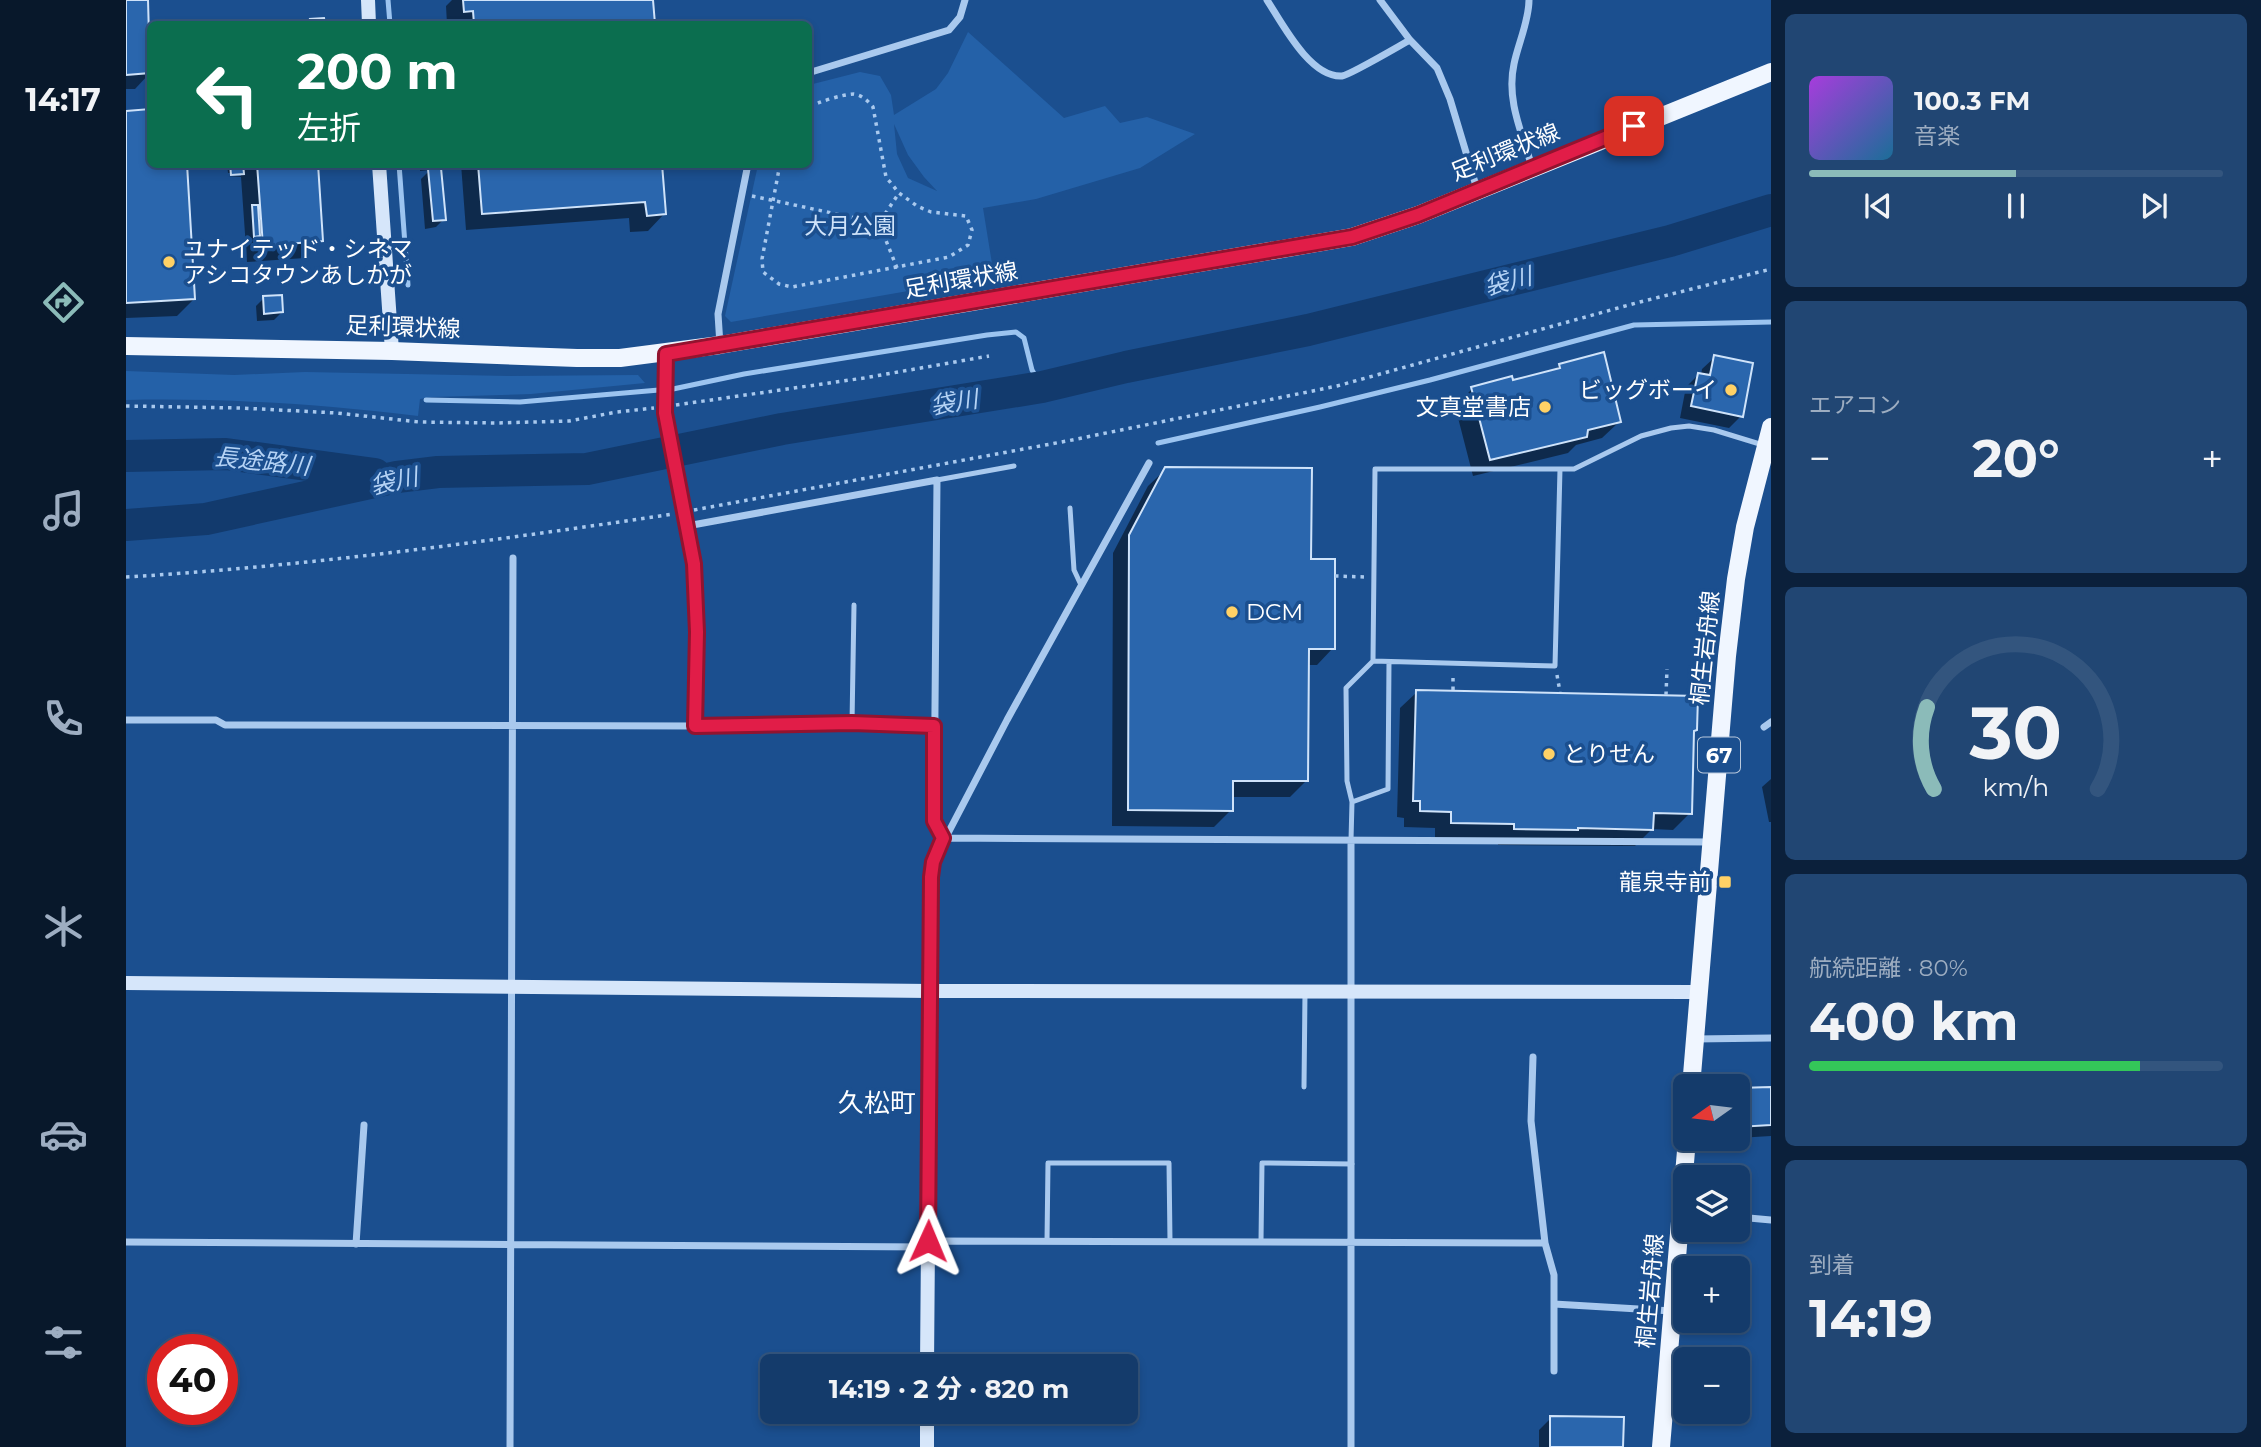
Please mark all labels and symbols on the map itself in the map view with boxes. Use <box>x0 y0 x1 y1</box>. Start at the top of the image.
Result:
pin <box>1604 96 1664 156</box>
street label: 足利環状線 <box>1446 117 1564 187</box>
park label: 大月公園 <box>804 212 896 240</box>
place label: ユナイテッド・シネマ アシコタウンあしかが <box>183 235 413 289</box>
marker: ユナイテッド・シネマ アシコタウンあしかが <box>161 254 177 270</box>
street label: 足利環状線 <box>902 256 1020 304</box>
water label: 袋川 <box>1481 260 1538 301</box>
street label: 足利環状線 <box>345 311 461 343</box>
place label: ビッグボーイ <box>1579 376 1717 404</box>
marker: ビッグボーイ <box>1723 382 1739 398</box>
water label: 袋川 <box>928 383 983 420</box>
place label: 文真堂書店 <box>1416 393 1531 421</box>
marker: 文真堂書店 <box>1537 399 1553 415</box>
water label: 長途路川 <box>213 442 314 481</box>
water label: 袋川 <box>368 461 423 500</box>
street label: 桐生岩舟線 <box>1685 589 1725 707</box>
place label: DCM <box>1246 598 1303 626</box>
marker: DCM <box>1224 604 1240 620</box>
road number: 67 <box>1698 738 1740 772</box>
place label: とりせん <box>1563 740 1655 768</box>
marker: とりせん <box>1541 746 1557 762</box>
place label: 龍泉寺前 <box>1619 868 1711 896</box>
marker: 龍泉寺前 <box>1717 874 1733 890</box>
north arrow <box>1673 1074 1750 1152</box>
district label: 久松町 <box>838 1087 916 1119</box>
position arrow <box>891 1204 965 1278</box>
street label: 桐生岩舟線 <box>1631 1232 1669 1350</box>
speed limit sign: 40 <box>147 1334 238 1425</box>

